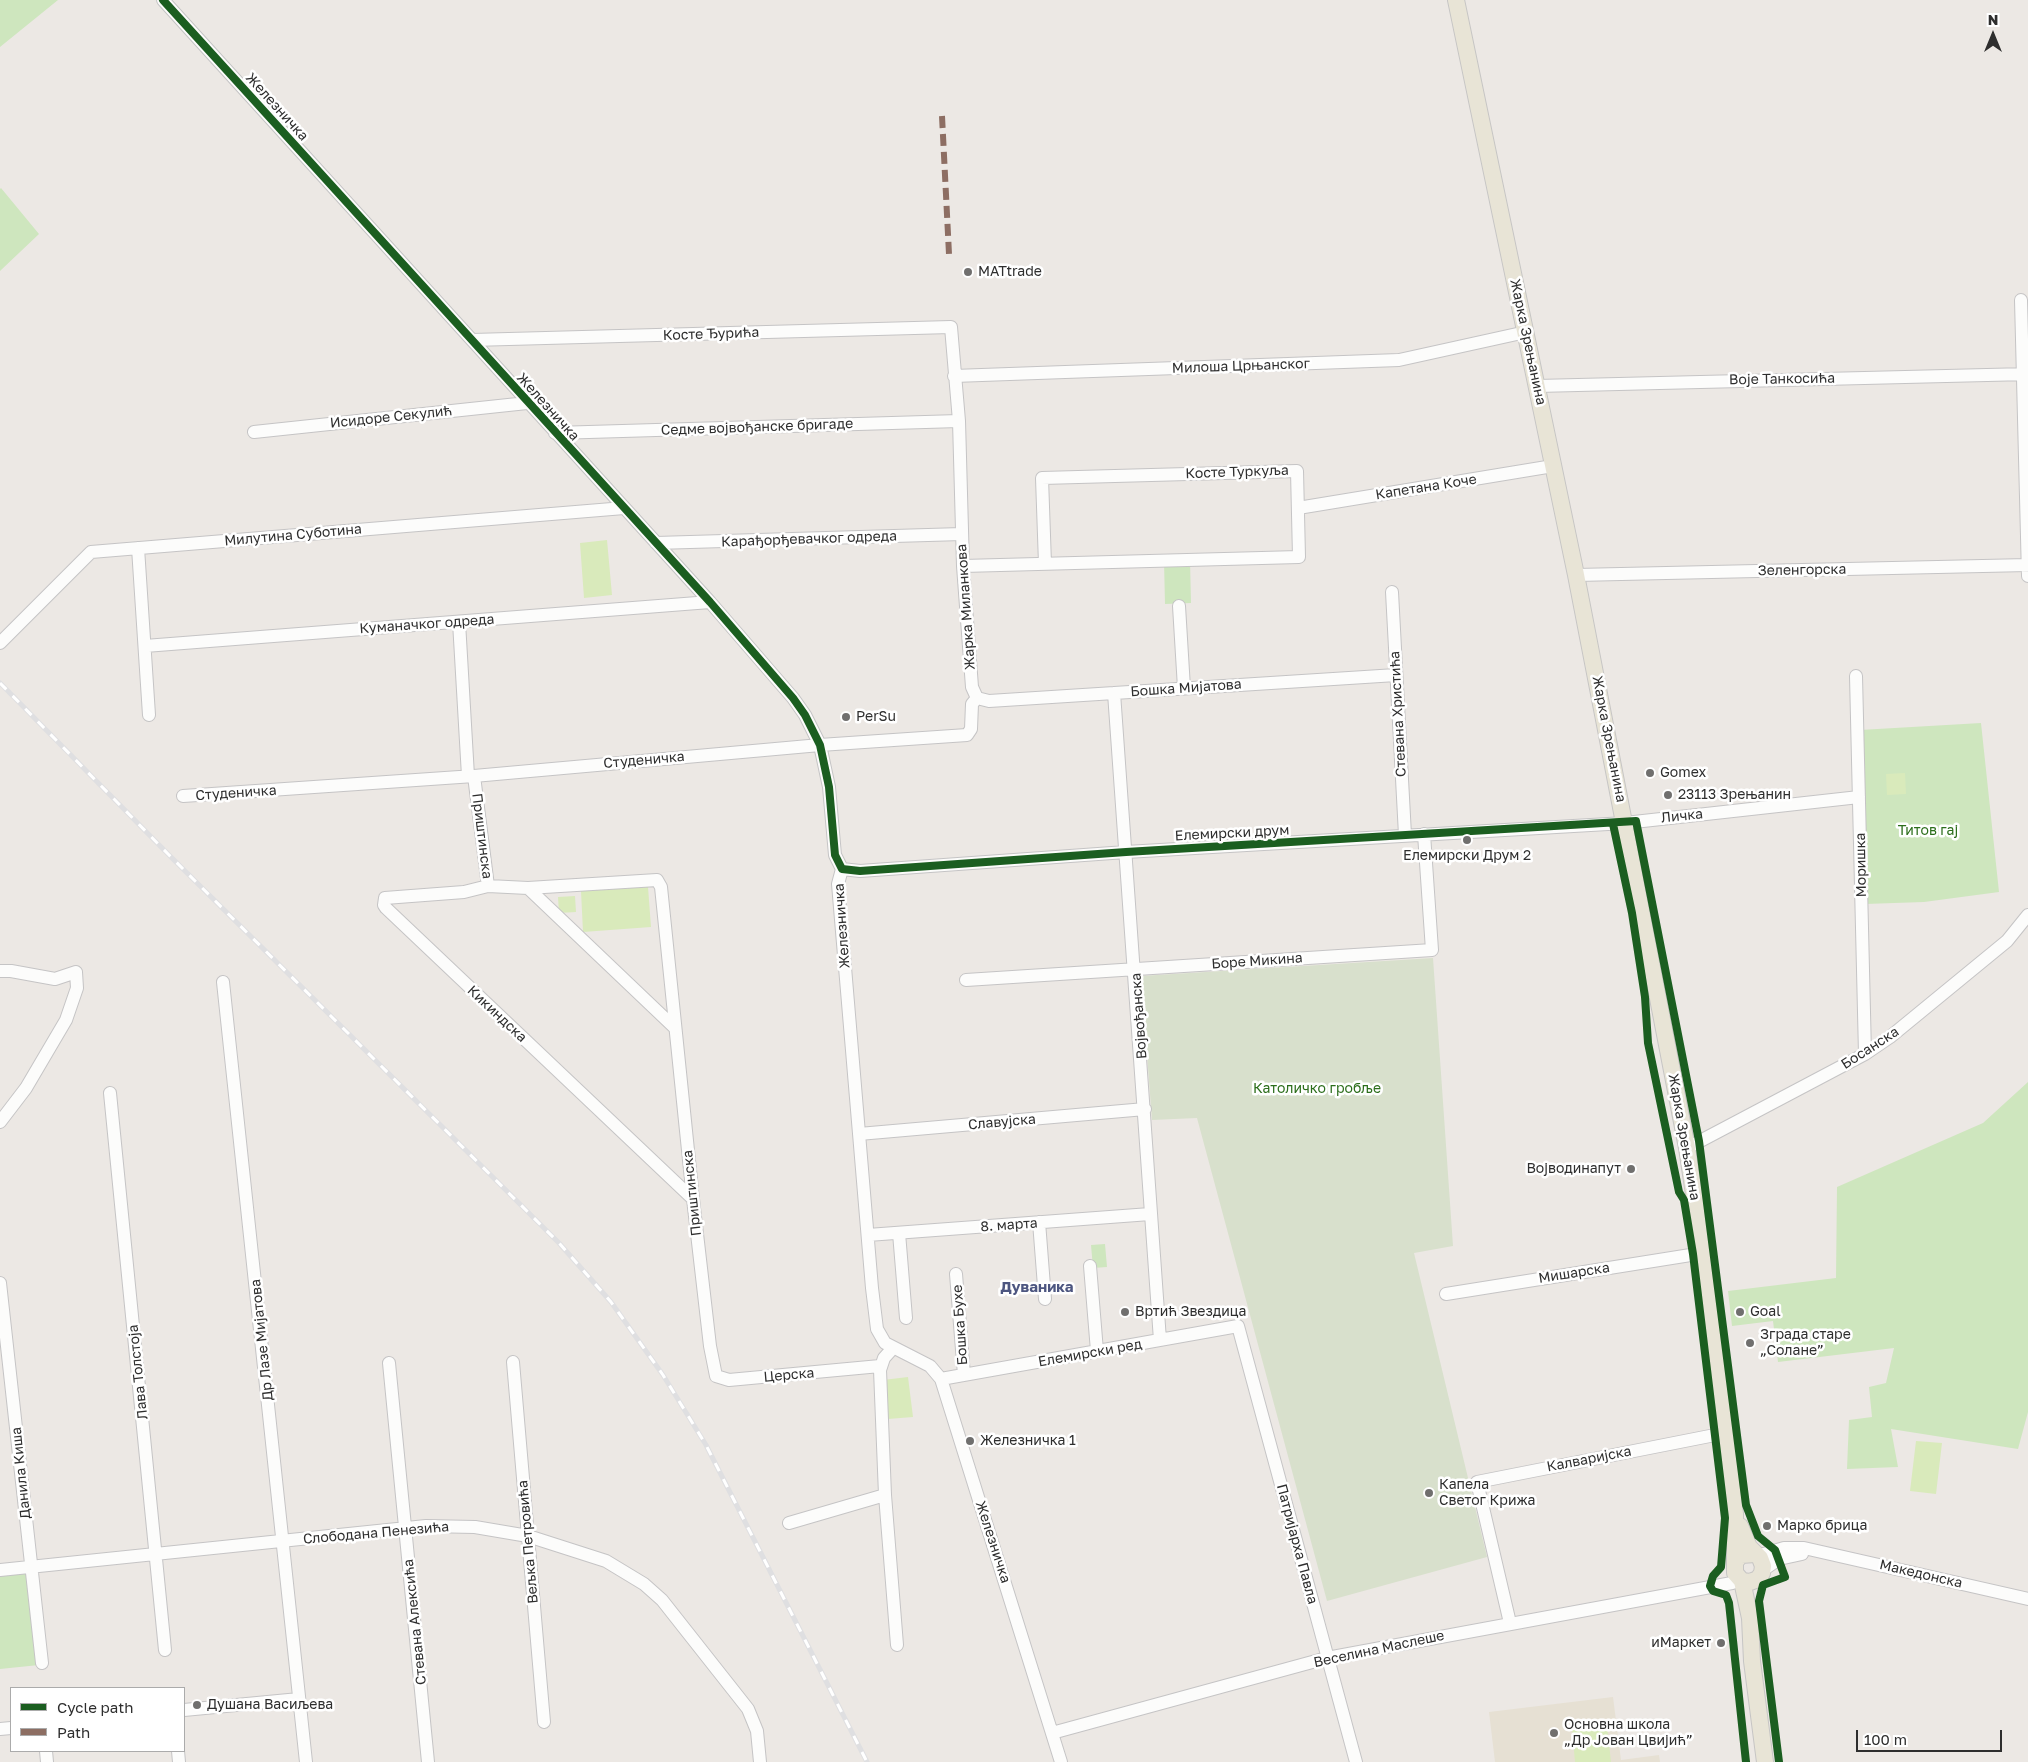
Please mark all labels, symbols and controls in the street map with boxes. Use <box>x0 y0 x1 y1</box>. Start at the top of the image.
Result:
north arrow <box>1968 10 2018 60</box>
text: N <box>1988 11 1998 28</box>
street label: Железничка <box>242 70 312 144</box>
place label: MATtrade <box>978 264 1042 280</box>
marker: MATtrade <box>962 266 974 278</box>
street label: Жарка Зрењанина <box>1506 277 1550 407</box>
street label: Косте Ђурића <box>663 324 759 344</box>
street label: Милоша Црњанског <box>1172 355 1310 377</box>
street label: Железничка <box>513 370 583 444</box>
street label: Воје Танкосића <box>1729 370 1835 388</box>
street label: Исидоре Секулић <box>329 402 453 432</box>
street label: Седме војвођанске бригаде <box>661 415 853 439</box>
street label: Косте Туркуља <box>1185 462 1289 482</box>
street label: Капетана Коче <box>1374 471 1478 503</box>
street label: Милутина Суботина <box>224 521 362 549</box>
street label: Карађорђевачког одреда <box>721 528 897 550</box>
street label: Жарка Миланкова <box>953 543 979 671</box>
street label: Зеленгорска <box>1758 561 1846 579</box>
street label: Куманачког одреда <box>359 611 495 637</box>
street label: Стевана Христића <box>1386 651 1410 777</box>
street label: Жарка Зрењанина <box>1588 674 1630 804</box>
street label: Бошка Мијатова <box>1130 676 1242 700</box>
place label: PerSu <box>856 709 896 725</box>
marker: PerSu <box>840 711 852 723</box>
street label: Студеничка <box>603 748 685 772</box>
place label: Gomex <box>1660 765 1706 781</box>
marker: Gomex <box>1644 767 1656 779</box>
street label: Студеничка <box>195 782 277 804</box>
place label: 23113 Зрењанин <box>1678 787 1791 803</box>
marker: 23113 Зрењанин <box>1662 789 1674 801</box>
street label: Приштинска <box>468 792 496 880</box>
street label: Личка <box>1660 805 1704 827</box>
street label: Елемирски друм <box>1174 822 1290 844</box>
park label: Титов гај <box>1898 823 1958 839</box>
street label: Моришка <box>1852 832 1870 898</box>
marker: Елемирски Друм 2 <box>1461 834 1473 846</box>
place label: Елемирски Друм 2 <box>1403 848 1531 864</box>
street label: Железничка <box>831 883 853 969</box>
street label: Боре Микина <box>1211 949 1303 973</box>
street label: Војвођанска <box>1128 972 1150 1060</box>
street label: Кикиндска <box>464 982 530 1046</box>
street label: Босанска <box>1838 1023 1902 1073</box>
street label: Жарка Зрењанина <box>1665 1072 1703 1202</box>
park label: Католичко гробље <box>1253 1081 1381 1097</box>
street label: Славујска <box>967 1111 1037 1133</box>
street label: Приштинска <box>679 1149 705 1237</box>
place label: Војводинапут <box>1526 1161 1621 1177</box>
marker: Војводинапут <box>1625 1163 1637 1175</box>
street label: 8. марта <box>980 1215 1038 1235</box>
street label: Мишарска <box>1537 1259 1611 1287</box>
street label: Др Лазе Мијатова <box>247 1278 277 1402</box>
district label: Дуваника <box>1000 1278 1074 1296</box>
street label: Бошка Бухе <box>949 1284 971 1366</box>
place label: Вртић Звездица <box>1135 1304 1247 1320</box>
place label: Goal <box>1750 1304 1781 1320</box>
marker: Вртић Звездица <box>1119 1306 1131 1318</box>
marker: Goal <box>1734 1306 1746 1318</box>
street label: Лава Толстоја <box>125 1324 151 1420</box>
place label: Зграда старе „Солане” <box>1760 1327 1851 1360</box>
street label: Елемирски ред <box>1037 1336 1143 1370</box>
marker: Зграда старе „Солане” <box>1744 1337 1756 1349</box>
street label: Церска <box>763 1364 815 1386</box>
street label: Данила Киша <box>8 1426 34 1520</box>
place label: Железничка 1 <box>980 1433 1076 1449</box>
marker: Железничка 1 <box>964 1435 976 1447</box>
street label: Калваријска <box>1545 1443 1633 1475</box>
place label: Капела Светог Крижа <box>1439 1477 1535 1510</box>
street label: Вељка Петровића <box>514 1480 542 1604</box>
street label: Патријарха Павла <box>1273 1482 1321 1606</box>
marker: Капела Светог Крижа <box>1423 1487 1435 1499</box>
street label: Железничка <box>972 1499 1014 1585</box>
street label: Слободана Пенезића <box>302 1518 450 1548</box>
place label: Марко брица <box>1777 1518 1867 1534</box>
marker: Марко брица <box>1761 1520 1773 1532</box>
street label: Македонска <box>1878 1556 1964 1592</box>
street label: Стевана Алексића <box>400 1558 430 1686</box>
street label: Веселина Маслеше <box>1312 1627 1446 1671</box>
place label: иМаркет <box>1651 1635 1711 1651</box>
marker: иМаркет <box>1715 1637 1727 1649</box>
legend <box>10 1687 185 1752</box>
place label: Душана Васиљева <box>207 1697 333 1713</box>
text: Cycle path <box>57 1698 133 1716</box>
marker: Душана Васиљева <box>191 1699 203 1711</box>
place label: Основна школа „Др Јован Цвијић” <box>1564 1717 1693 1750</box>
scale bar <box>1858 1720 2004 1752</box>
text: Path <box>57 1723 90 1741</box>
marker: Основна школа „Др Јован Цвијић” <box>1548 1727 1560 1739</box>
text: 100 m <box>1864 1730 1907 1748</box>

